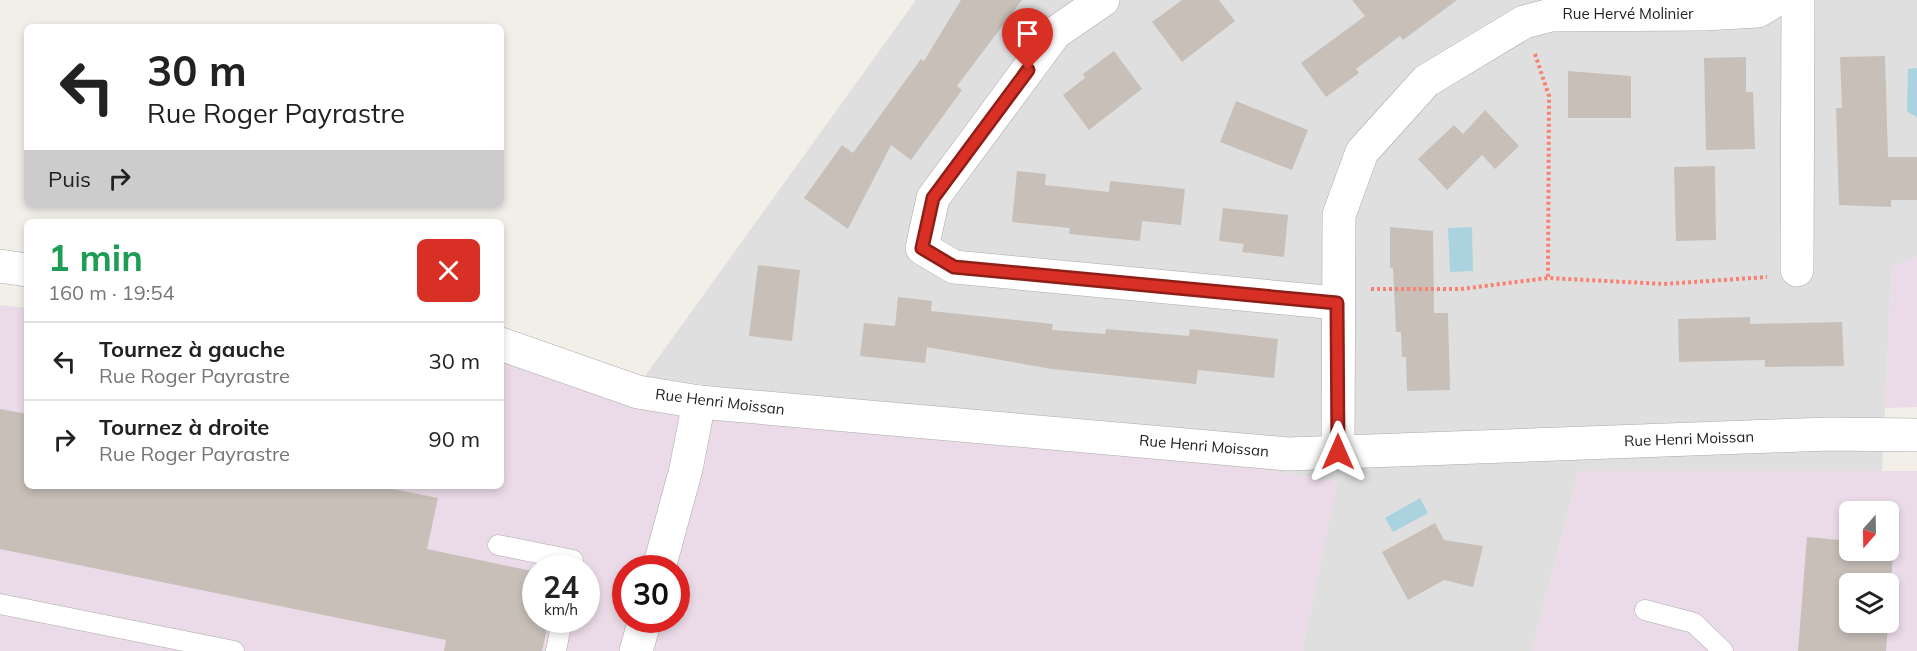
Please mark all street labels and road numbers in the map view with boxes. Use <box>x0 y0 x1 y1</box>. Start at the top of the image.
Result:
street label: Rue Hervé Molinier <box>1562 4 1694 23</box>
street label: Rue Henri Moissan <box>654 384 786 419</box>
street label: Rue Henri Moissan <box>1624 427 1754 450</box>
street label: Rue Henri Moissan <box>1138 430 1270 461</box>

